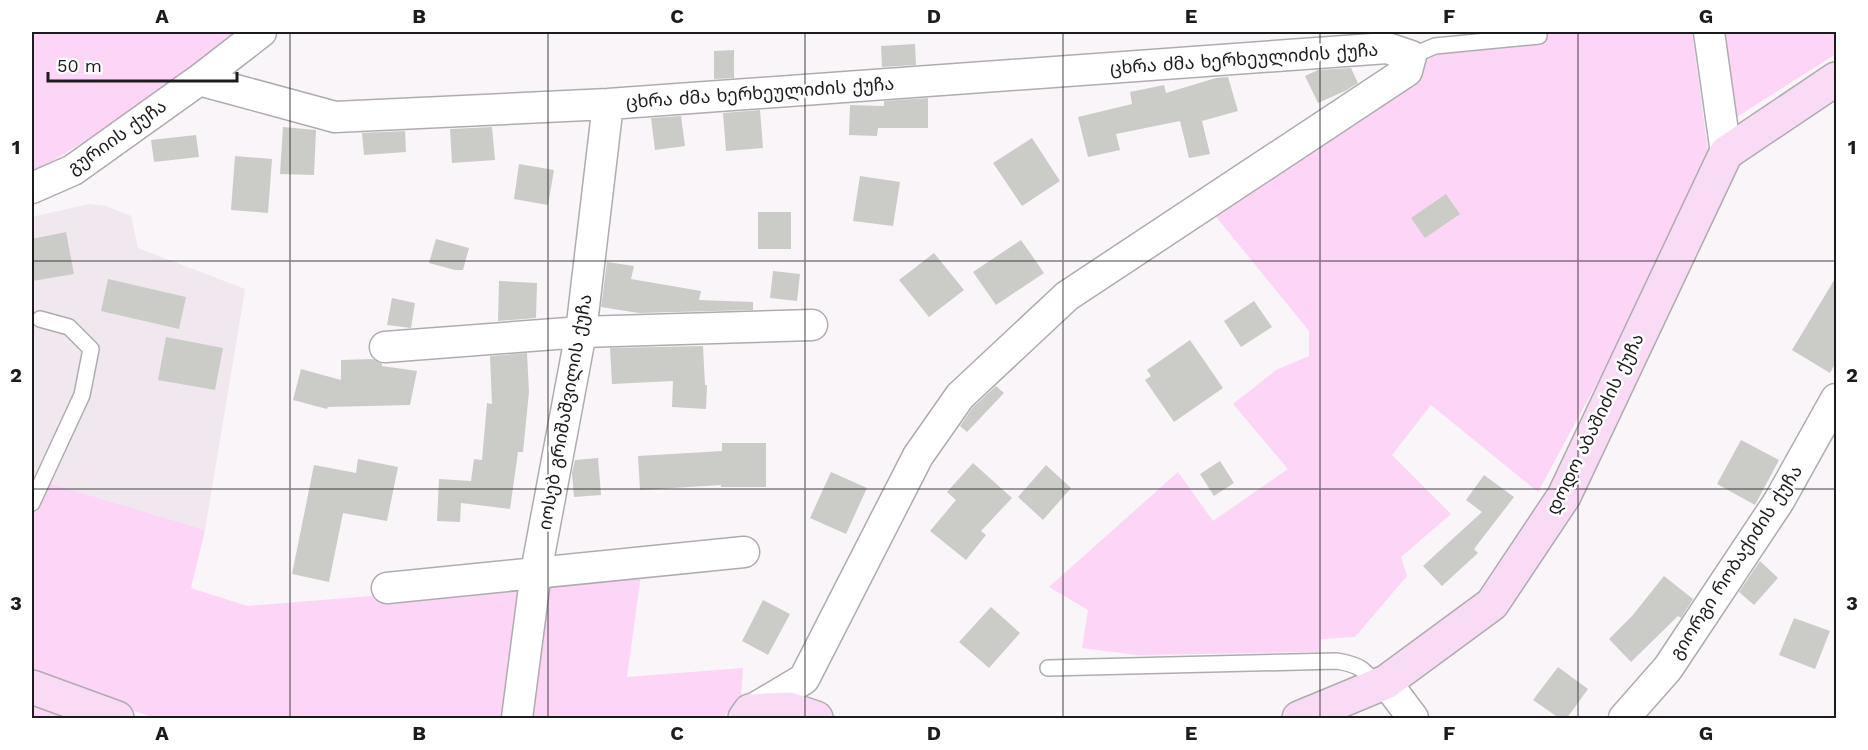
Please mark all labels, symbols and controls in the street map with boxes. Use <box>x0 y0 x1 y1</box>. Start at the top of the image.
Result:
text: A <box>155 4 169 28</box>
text: B <box>412 4 426 28</box>
text: C <box>670 4 684 28</box>
text: D <box>927 4 941 28</box>
text: E <box>1185 4 1197 28</box>
text: F <box>1443 4 1455 28</box>
text: G <box>1699 4 1713 28</box>
street label: ცხრა ძმა ხერხეულიძის ქუჩა <box>1109 39 1379 79</box>
scale bar <box>48 45 237 83</box>
text: 50 m <box>57 55 102 76</box>
street label: ცხრა ძმა ხერხეულიძის ქუჩა <box>625 73 895 113</box>
street label: გურიის ქუჩა <box>63 95 171 179</box>
text: 1 <box>12 135 20 159</box>
text: 1 <box>1848 135 1856 159</box>
street label: იოსებ გრიშაშვილის ქუჩა <box>533 292 597 532</box>
street label: დოდო აბაშიძის ქუჩა <box>1541 330 1649 518</box>
text: 2 <box>10 363 22 387</box>
text: 2 <box>1846 363 1858 387</box>
street label: გიორგი რობაქიძის ქუჩა <box>1665 461 1807 663</box>
text: 3 <box>10 591 22 615</box>
text: 3 <box>1846 591 1858 615</box>
text: A <box>155 721 169 745</box>
text: B <box>412 721 426 745</box>
text: C <box>670 721 684 745</box>
text: D <box>927 721 941 745</box>
text: E <box>1185 721 1197 745</box>
text: F <box>1443 721 1455 745</box>
text: G <box>1699 721 1713 745</box>

